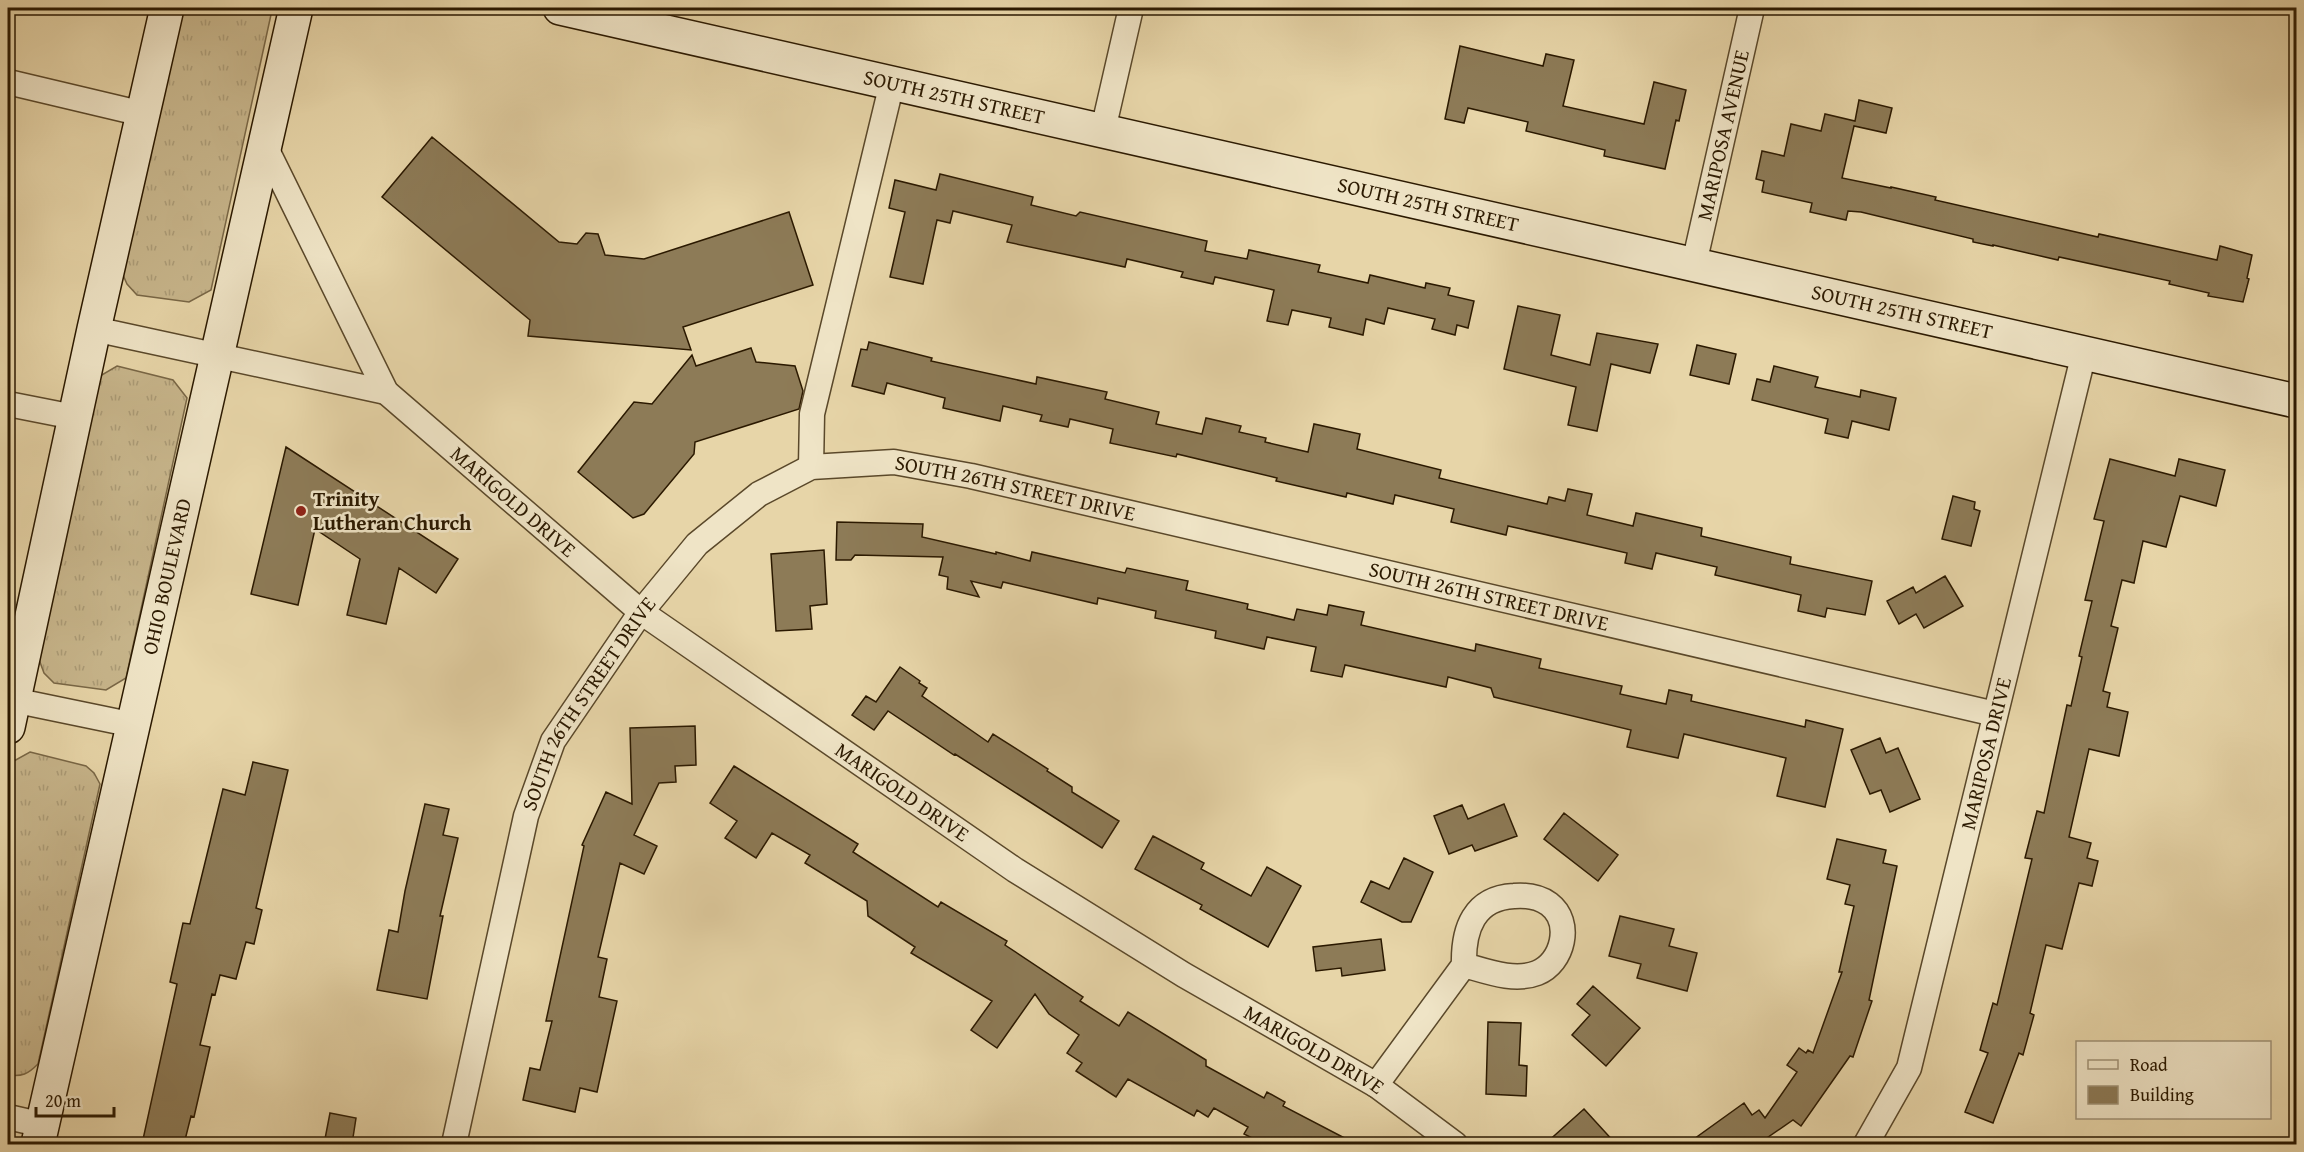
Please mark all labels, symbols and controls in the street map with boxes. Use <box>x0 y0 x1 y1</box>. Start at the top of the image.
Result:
street label: MARIPOSA AVENUE <box>1688 47 1757 223</box>
street label: SOUTH 25TH STREET <box>861 61 1048 132</box>
street label: SOUTH 25TH STREET <box>1335 168 1522 240</box>
street label: SOUTH 25TH STREET <box>1809 276 1996 347</box>
street label: MARIGOLD DRIVE <box>444 438 583 565</box>
street label: SOUTH 26TH STREET DRIVE <box>892 446 1139 529</box>
place label: Trinity Lutheran Church <box>313 483 472 538</box>
street label: OHIO BOULEVARD <box>134 495 199 657</box>
marker: Trinity Lutheran Church <box>294 504 308 518</box>
street label: SOUTH 26TH STREET DRIVE <box>1366 553 1612 639</box>
street label: SOUTH 26TH STREET DRIVE <box>513 589 663 815</box>
street label: MARIPOSA DRIVE <box>1952 674 2019 833</box>
street label: MARIGOLD DRIVE <box>829 734 976 849</box>
street label: MARIGOLD DRIVE <box>1238 997 1391 1101</box>
legend <box>2076 1041 2271 1119</box>
text: Road <box>2130 1051 2168 1078</box>
scale bar <box>36 1080 114 1118</box>
text: Building <box>2130 1081 2194 1108</box>
text: 20 m <box>45 1087 81 1114</box>

